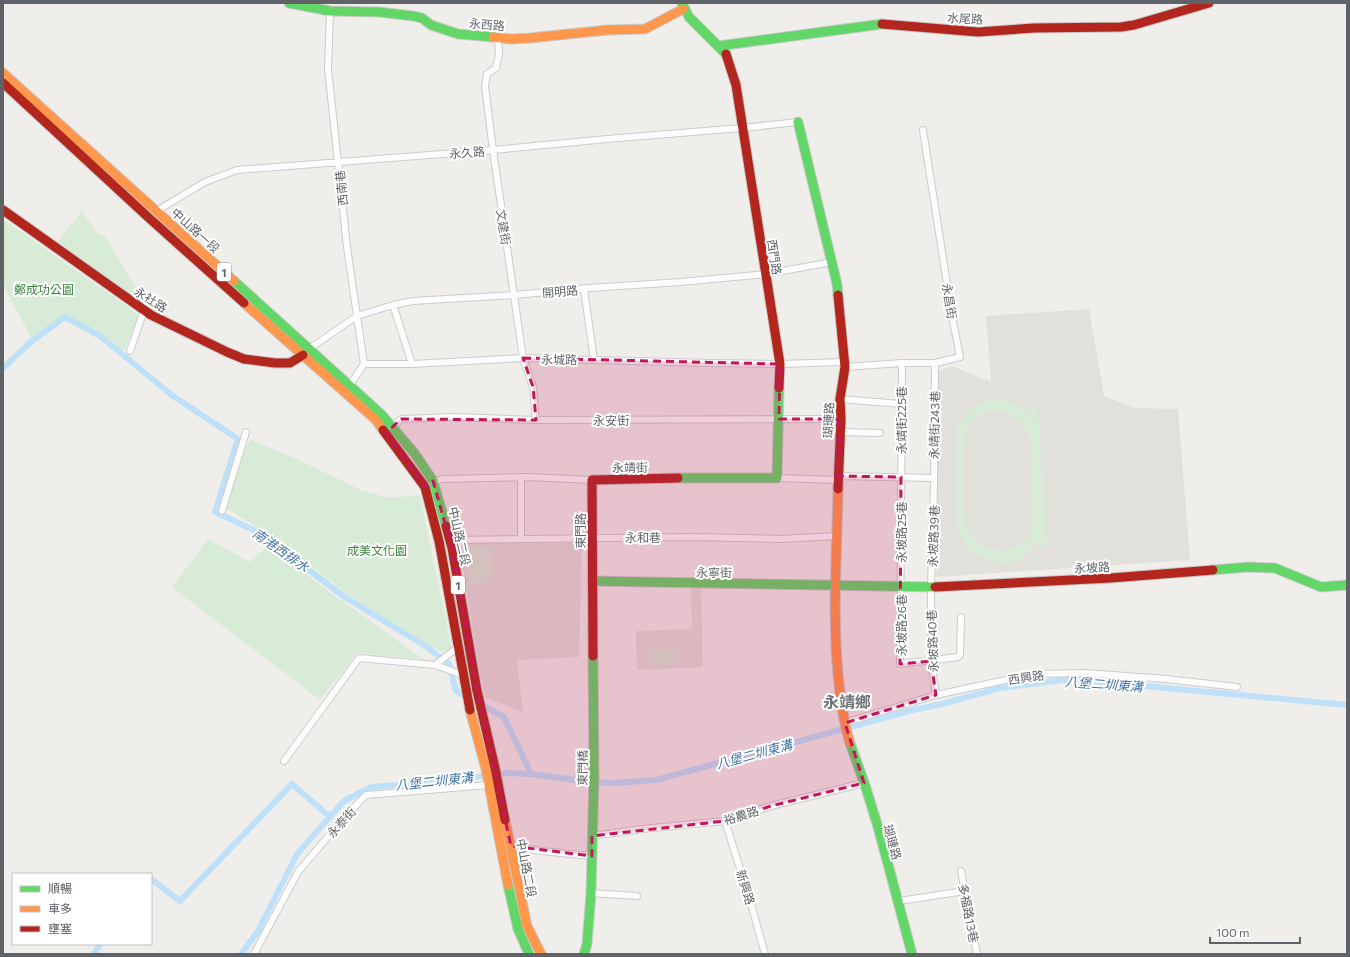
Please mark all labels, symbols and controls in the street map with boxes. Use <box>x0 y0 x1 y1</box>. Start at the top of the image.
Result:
street label: 水尾路 <box>947 10 983 26</box>
street label: 永西路 <box>468 15 506 33</box>
street label: 永久路 <box>449 144 485 160</box>
street label: 西南巷 <box>332 169 350 207</box>
street label: 中山路一段 <box>169 205 223 255</box>
street label: 文建街 <box>494 208 514 246</box>
street label: 西門路 <box>765 238 785 276</box>
road number: 1 <box>217 263 231 281</box>
park label: 鄭成功公園 <box>14 282 74 296</box>
street label: 開明路 <box>541 282 579 300</box>
street label: 永昌街 <box>940 282 960 320</box>
street label: 永社路 <box>132 284 170 314</box>
street label: 永城路 <box>541 352 577 366</box>
street label: 永靖街225巷 <box>894 386 908 454</box>
street label: 永靖街243巷 <box>926 391 942 459</box>
street label: 瑚璉路 <box>820 402 836 438</box>
street label: 永安街 <box>593 413 629 427</box>
street label: 永靖街 <box>612 460 648 474</box>
street label: 永坡路25巷 <box>894 501 908 563</box>
street label: 中山路二段 <box>446 505 474 567</box>
street label: 永坡路39巷 <box>925 505 941 567</box>
street label: 東門路 <box>573 513 587 549</box>
water label: 南港西排水 <box>250 525 313 576</box>
street label: 永和巷 <box>625 530 661 544</box>
park label: 成美文化園 <box>347 543 407 557</box>
street label: 永坡路 <box>1074 559 1110 575</box>
street label: 永寧街 <box>696 565 732 579</box>
road number: 1 <box>451 576 465 594</box>
street label: 永坡路26巷 <box>894 594 908 656</box>
street label: 永坡路40巷 <box>924 609 940 673</box>
street label: 西興路 <box>1007 668 1045 686</box>
water label: 八堡二圳東溝 <box>1065 673 1145 695</box>
district label: 永靖鄉 <box>823 692 871 711</box>
water label: 八堡二圳東溝 <box>714 736 796 772</box>
street label: 東門橋 <box>575 750 589 786</box>
water label: 八堡二圳東溝 <box>394 769 476 793</box>
street label: 裕農路 <box>722 803 760 827</box>
street label: 永泰街 <box>324 804 358 840</box>
street label: 瑚璉路 <box>881 823 905 861</box>
street label: 中山路二段 <box>514 837 540 899</box>
street label: 新興路 <box>734 868 758 906</box>
legend <box>12 873 152 945</box>
text: 順暢 <box>48 881 72 895</box>
street label: 多福路13巷 <box>956 882 982 944</box>
text: 車多 <box>48 901 72 915</box>
scale bar <box>1210 919 1300 945</box>
text: 壅塞 <box>48 921 72 935</box>
text: 100 m <box>1216 925 1250 939</box>

